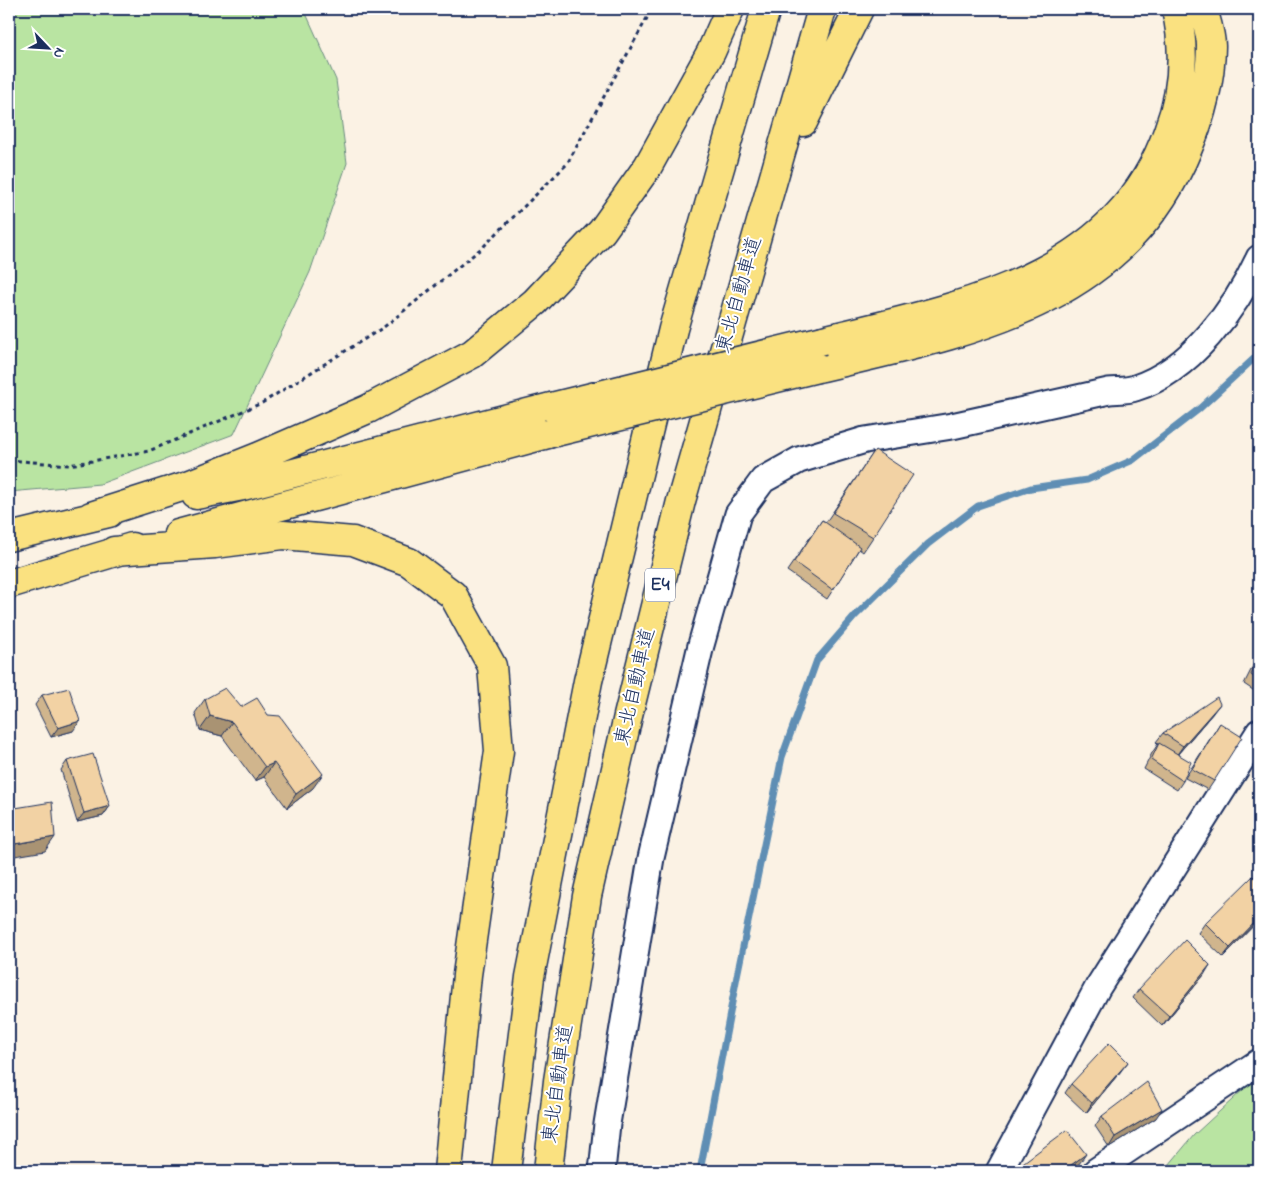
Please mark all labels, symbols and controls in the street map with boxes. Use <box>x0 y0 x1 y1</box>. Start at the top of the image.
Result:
north arrow <box>22 22 72 72</box>
text: N <box>47 44 70 62</box>
street label: 東北自動車道 <box>710 233 770 357</box>
road number: E4 <box>645 568 675 602</box>
street label: 東北自動車道 <box>608 625 664 749</box>
street label: 東北自動車道 <box>536 1023 582 1145</box>

